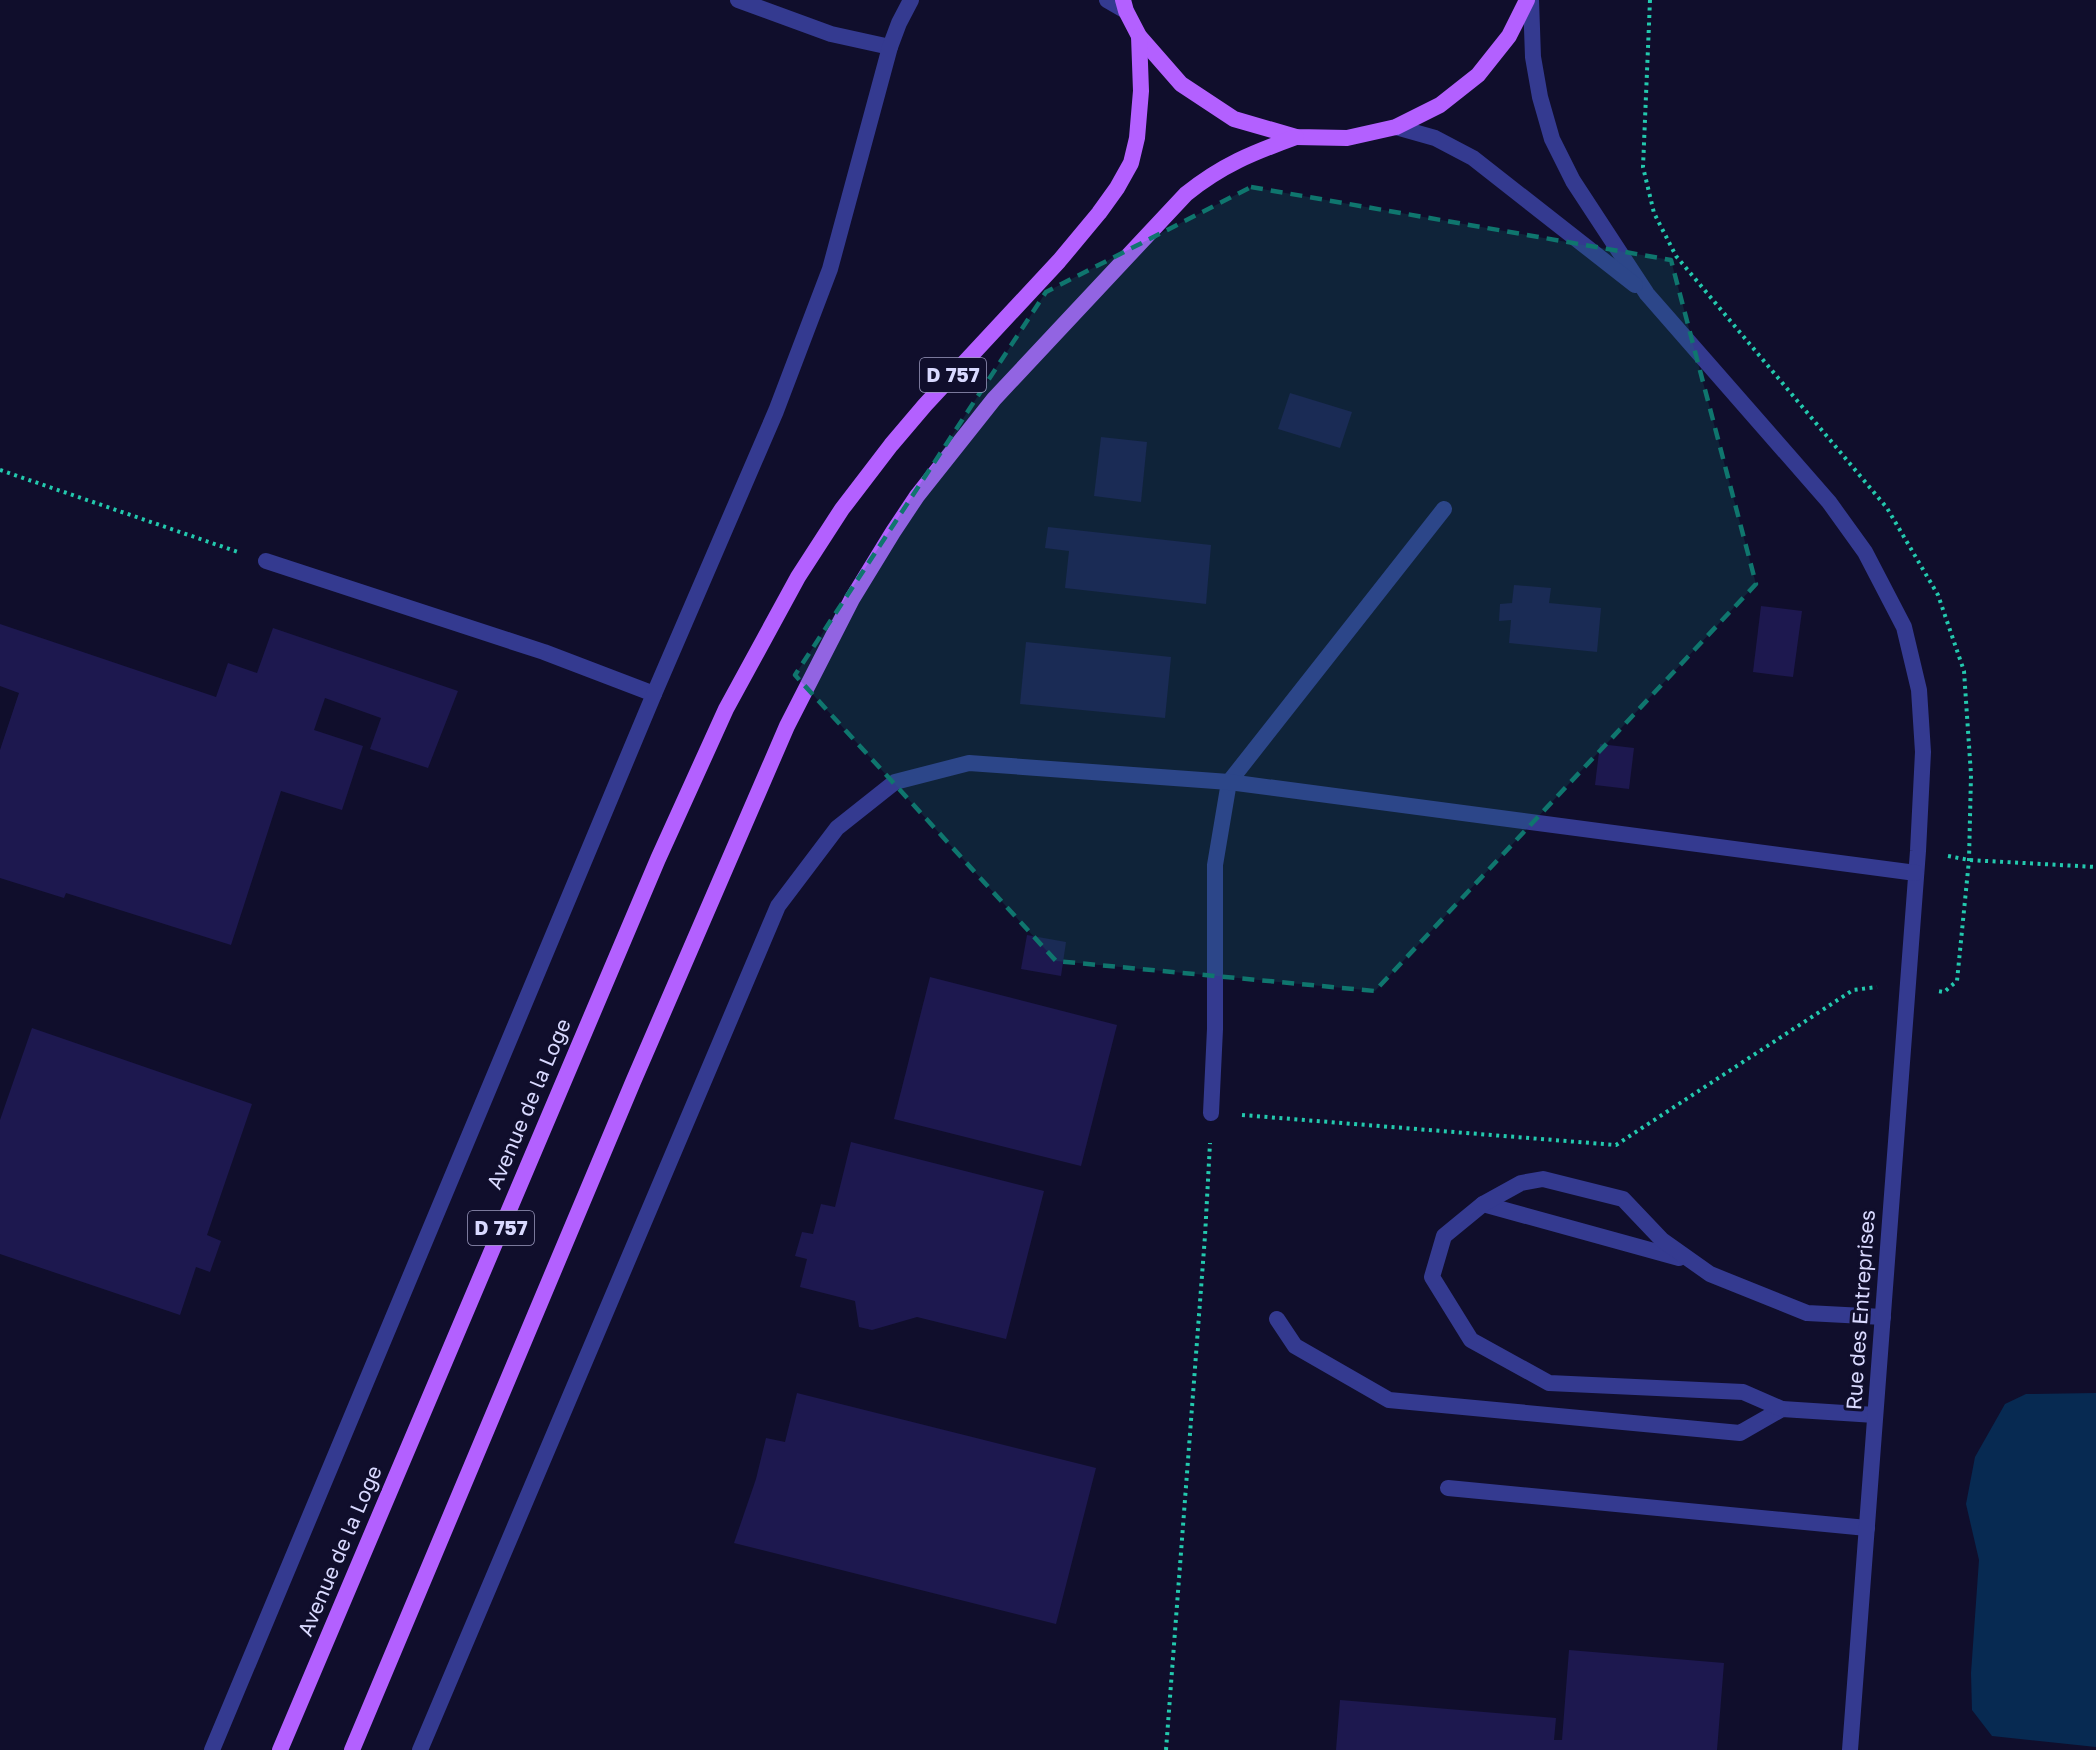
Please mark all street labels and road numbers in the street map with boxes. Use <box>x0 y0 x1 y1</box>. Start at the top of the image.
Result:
road number: D 757 <box>920 358 986 392</box>
street label: Avenue de la Loge <box>480 1014 576 1193</box>
street label: Rue des Entreprises <box>1840 1209 1880 1411</box>
road number: D 757 <box>468 1211 534 1245</box>
street label: Avenue de la Loge <box>291 1461 387 1640</box>

